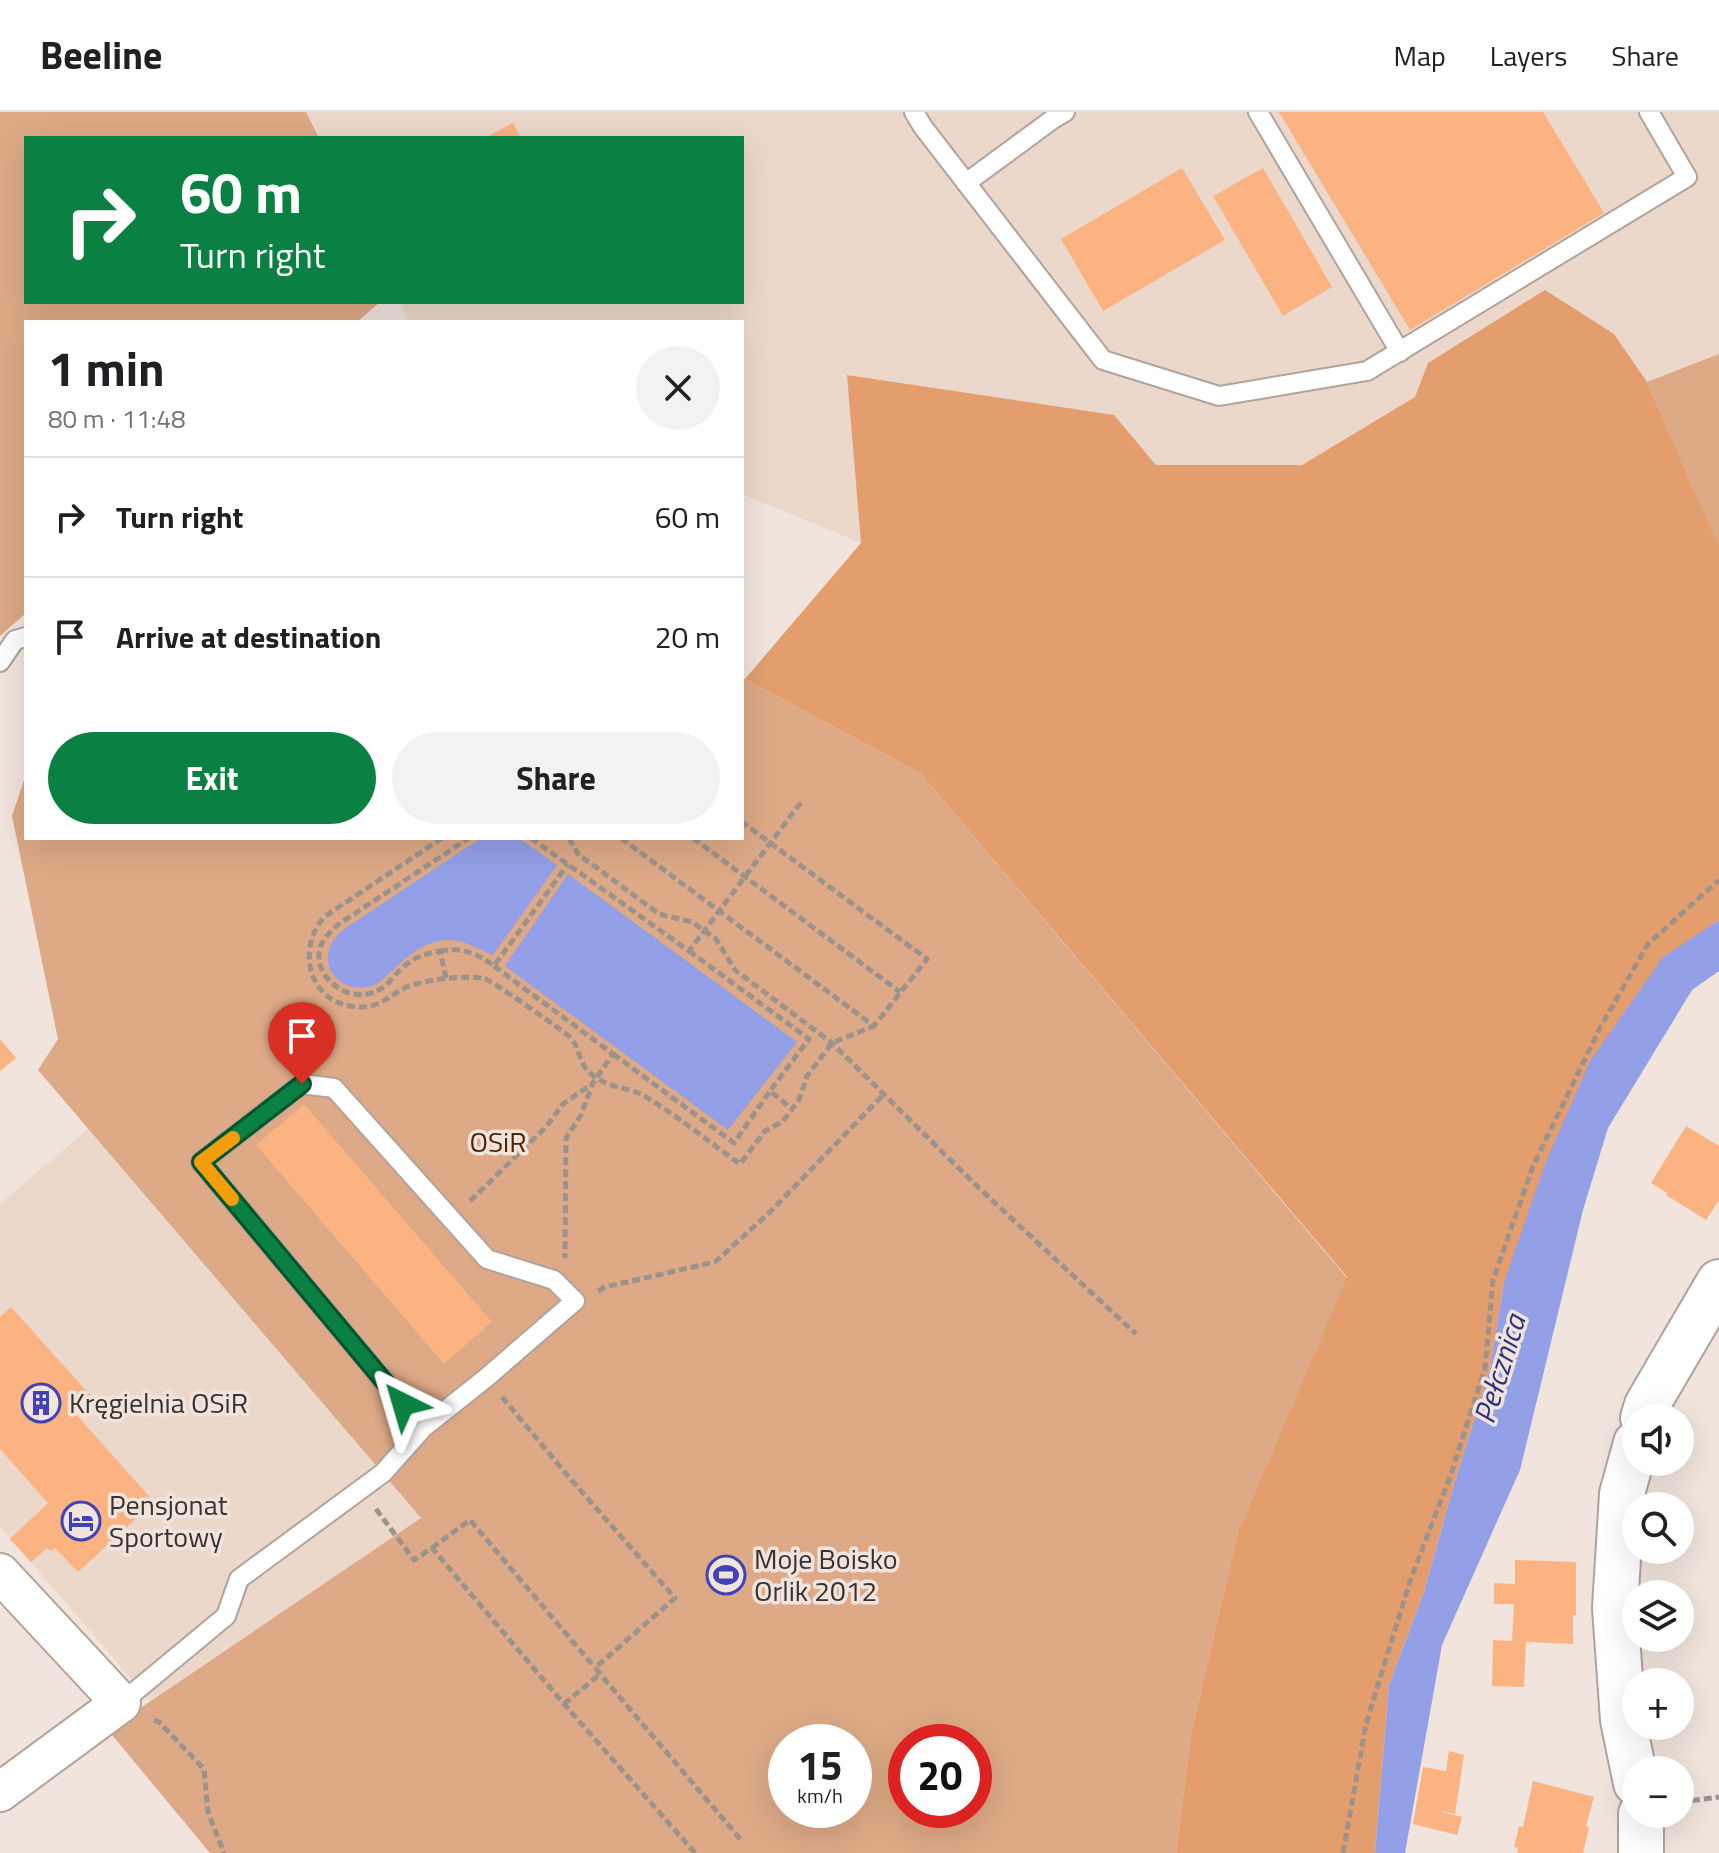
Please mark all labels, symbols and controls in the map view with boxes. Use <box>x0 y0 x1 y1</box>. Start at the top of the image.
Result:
text: Beeline <box>40 26 162 84</box>
text: Map <box>1393 34 1446 77</box>
text: Layers <box>1490 34 1567 77</box>
text: Share <box>1611 34 1679 77</box>
text: 60 m <box>180 150 302 235</box>
icon: right <box>48 168 152 272</box>
text: Turn right <box>180 227 325 282</box>
text: 1 min <box>48 332 165 405</box>
button: close <box>636 346 720 430</box>
text: 80 m · 11:48 <box>48 399 186 438</box>
text: Turn right <box>116 494 244 540</box>
text: 60 m <box>655 494 720 540</box>
icon: right <box>48 495 92 539</box>
text: Arrive at destination <box>116 614 381 660</box>
text: 20 m <box>655 614 720 660</box>
icon: arrive <box>48 615 92 659</box>
button: Exit <box>48 732 376 824</box>
button: Share <box>392 732 720 824</box>
pin <box>268 1002 336 1084</box>
icon: arrive <box>280 1014 324 1058</box>
park label: OSiR <box>469 1120 527 1163</box>
water label: Pełcznica <box>1461 1307 1538 1429</box>
position arrow <box>361 1362 445 1446</box>
place label: Kręgielnia OSiR <box>69 1381 248 1424</box>
building icon: Kręgielnia OSiR <box>20 1382 62 1424</box>
map controls <box>1622 1404 1694 1828</box>
button: sound <box>1622 1404 1694 1476</box>
place label: Pensjonat Sportowy <box>109 1483 228 1558</box>
button: search <box>1622 1492 1694 1564</box>
hotel icon: Pensjonat Sportowy <box>60 1500 102 1542</box>
place label: Moje Boisko Orlik 2012 <box>754 1537 898 1612</box>
sports icon: Moje Boisko Orlik 2012 <box>705 1554 747 1596</box>
button: layers <box>1622 1580 1694 1652</box>
button: + <box>1622 1668 1694 1740</box>
speed limit sign: 20 <box>888 1724 992 1828</box>
text: 15 <box>798 1735 842 1796</box>
button: − <box>1622 1756 1694 1828</box>
text: km/h <box>797 1780 843 1811</box>

